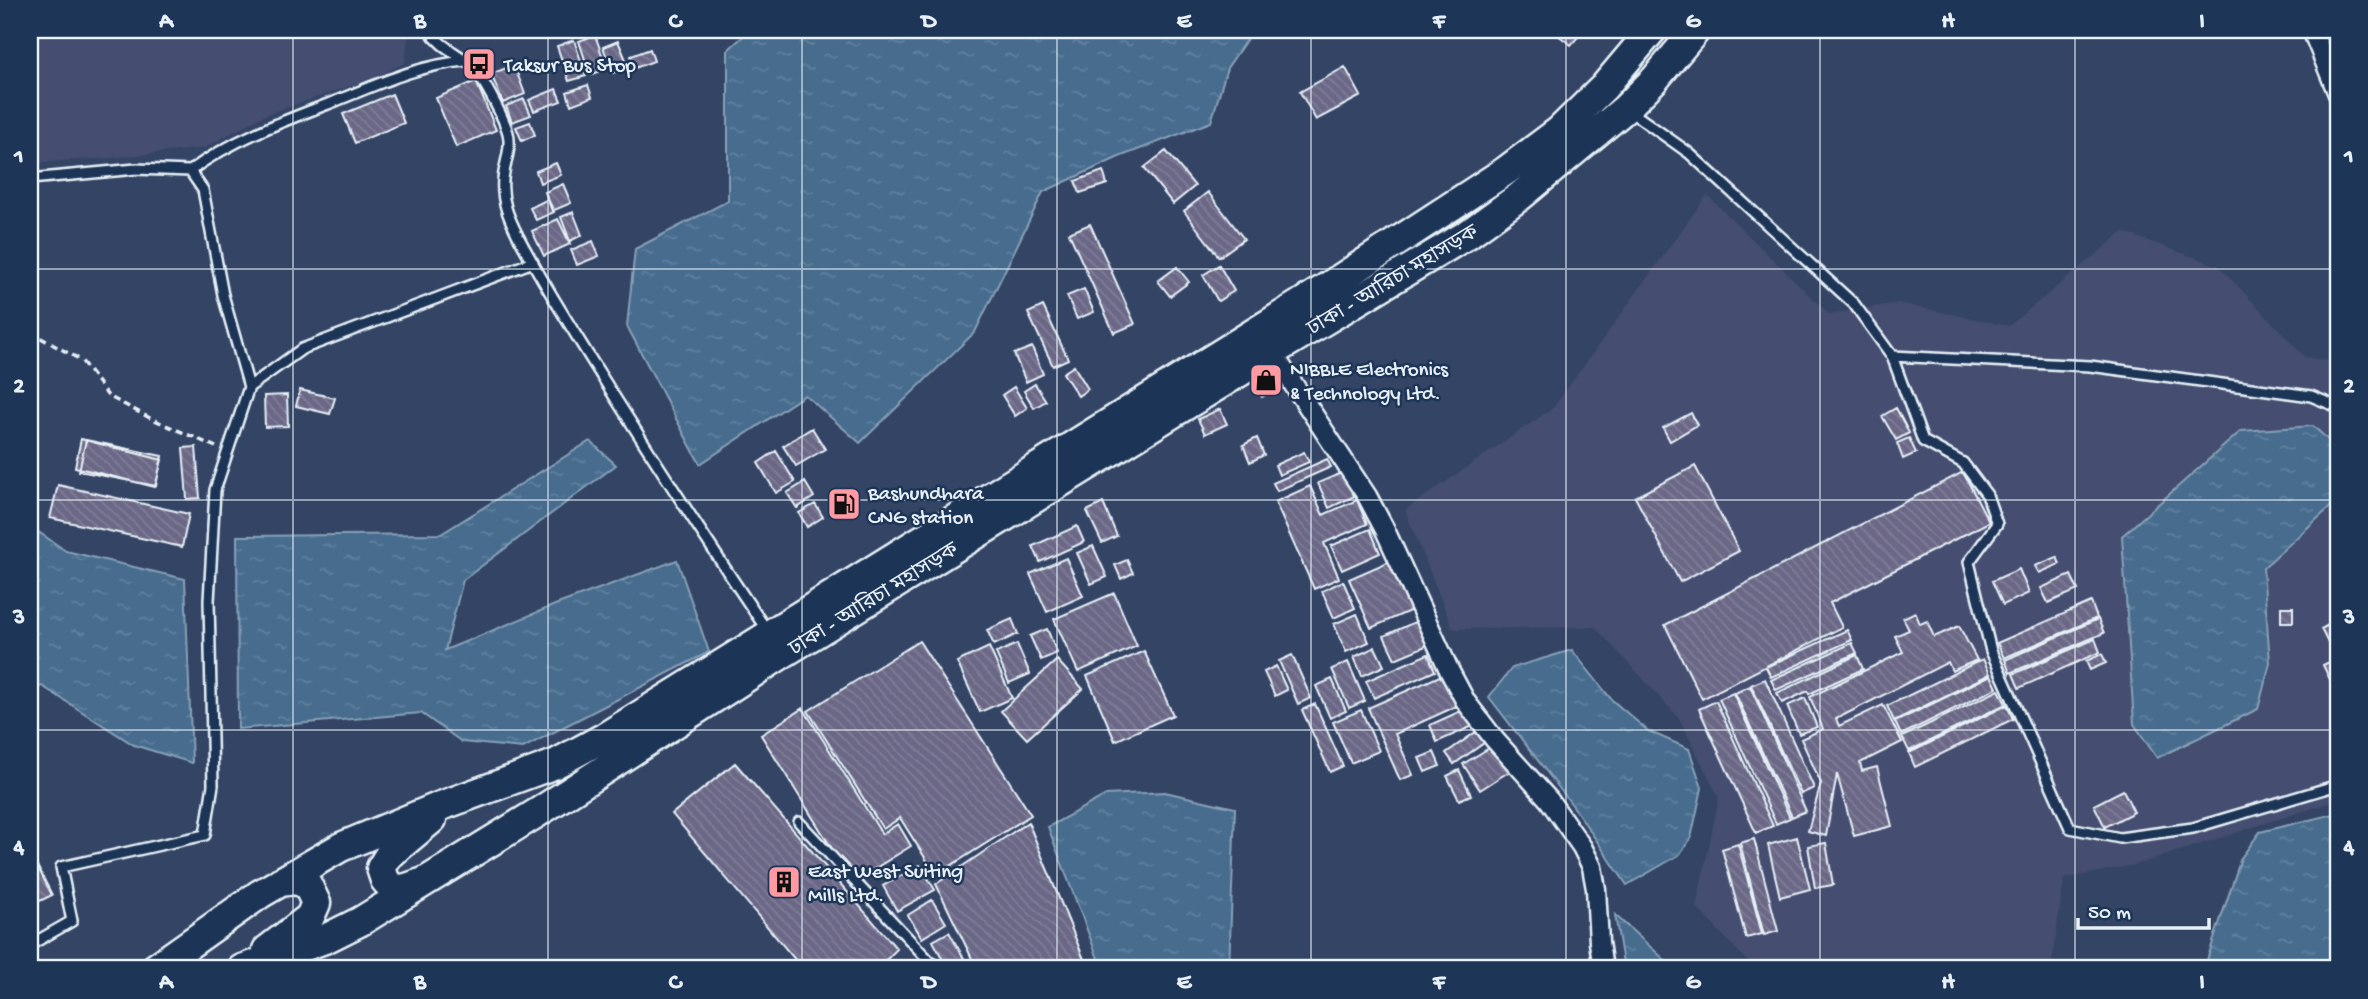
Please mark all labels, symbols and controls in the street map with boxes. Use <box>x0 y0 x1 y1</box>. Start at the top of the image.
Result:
text: A <box>158 9 174 36</box>
text: B <box>413 9 427 36</box>
text: C <box>669 9 684 36</box>
text: D <box>920 9 938 36</box>
text: E <box>1177 9 1193 36</box>
text: F <box>1432 9 1447 36</box>
text: G <box>1686 9 1702 36</box>
text: H <box>1941 9 1955 36</box>
text: I <box>2199 9 2205 36</box>
bus stop icon: Taksur Bus Stop <box>460 45 498 83</box>
place label: Taksur Bus Stop <box>503 55 637 80</box>
text: 1 <box>13 144 24 171</box>
text: 1 <box>2343 144 2354 171</box>
street label: ঢাকা - আরিচা মহাসড়ক <box>1301 218 1485 343</box>
place label: NIBBLE Electronics & Technology Ltd. <box>1290 359 1449 408</box>
shop icon: NIBBLE Electronics & Technology Ltd. <box>1247 361 1285 399</box>
text: 2 <box>13 374 25 401</box>
text: 2 <box>2343 374 2355 401</box>
place label: Bashundhara CNG station <box>867 483 985 532</box>
fuel station icon: Bashundhara CNG station <box>825 485 863 523</box>
street label: ঢাকা - আরিচা মহাসড়ক <box>783 536 965 664</box>
text: 3 <box>12 605 25 632</box>
text: 3 <box>2342 605 2355 632</box>
text: 4 <box>13 835 25 862</box>
text: 4 <box>2343 835 2355 862</box>
place label: East West Suiting Mills Ltd. <box>808 861 963 910</box>
building icon: East West Suiting Mills Ltd. <box>765 863 803 901</box>
scale bar <box>2078 887 2209 931</box>
text: 50 m <box>2088 902 2131 927</box>
text: A <box>158 970 174 997</box>
text: B <box>413 970 427 997</box>
text: C <box>669 970 684 997</box>
text: D <box>920 970 938 997</box>
text: E <box>1177 970 1193 997</box>
text: F <box>1432 970 1447 997</box>
text: G <box>1686 970 1702 997</box>
text: H <box>1941 970 1955 997</box>
text: I <box>2199 970 2205 997</box>

